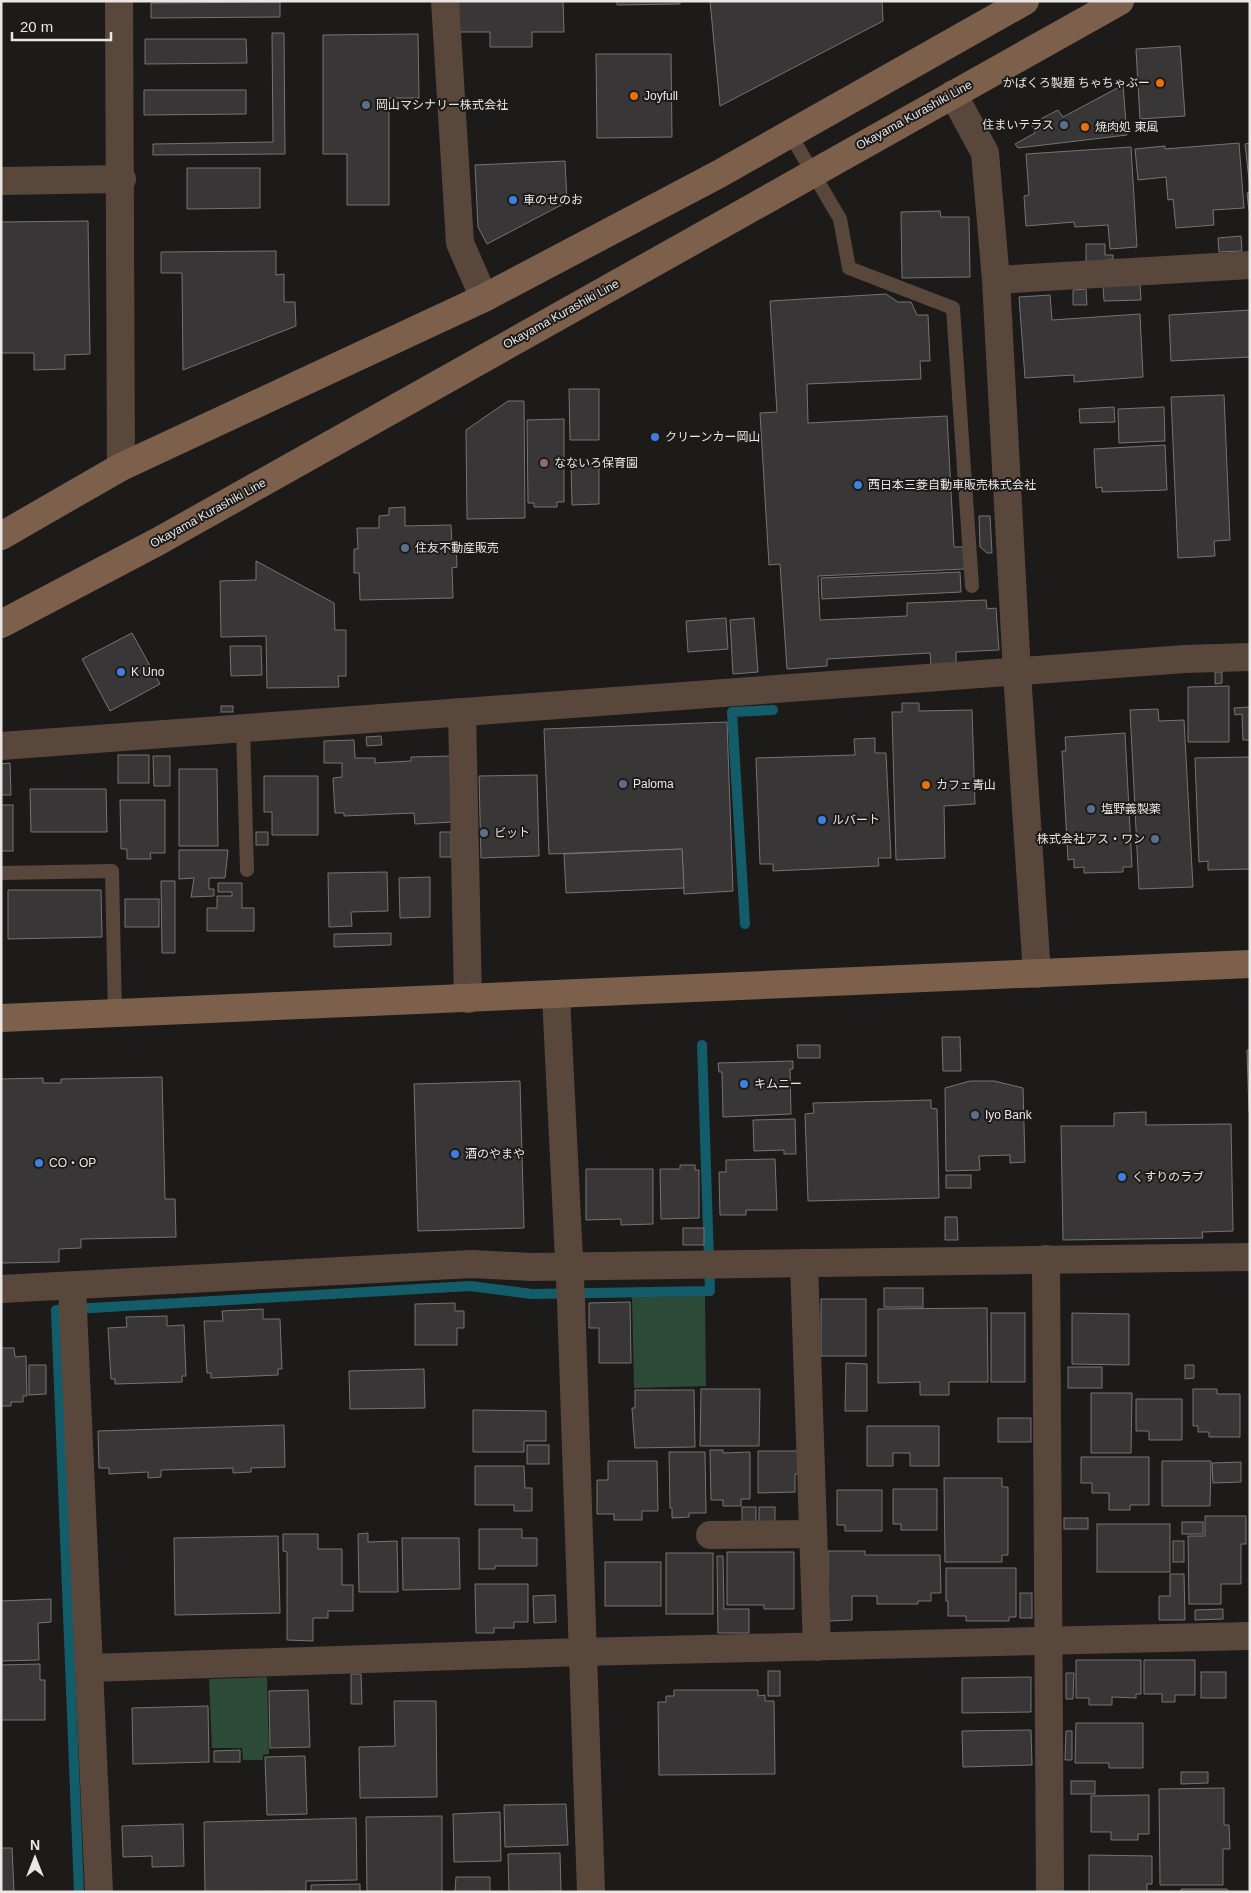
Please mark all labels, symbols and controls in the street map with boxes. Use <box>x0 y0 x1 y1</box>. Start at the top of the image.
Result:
scale bar <box>12 10 111 42</box>
text: 20 m <box>20 18 53 35</box>
place label: かばくろ製麺 ちゃちゃぶー <box>1003 76 1150 90</box>
street label: Okayama Kurashiki Line <box>854 77 975 153</box>
marker: かばくろ製麺 ちゃちゃぶー <box>1154 77 1166 89</box>
place label: Joyfull <box>644 89 678 103</box>
marker: Joyfull <box>628 90 640 102</box>
place label: 岡山マシナリー株式会社 <box>376 98 508 112</box>
marker: 岡山マシナリー株式会社 <box>360 99 372 111</box>
place label: 住まいテラス <box>982 118 1054 132</box>
marker: 住まいテラス <box>1058 119 1070 131</box>
place label: 焼肉処 東風 <box>1095 120 1158 134</box>
marker: 焼肉処 東風 <box>1079 121 1091 133</box>
place label: 車のせのお <box>523 193 583 207</box>
marker: 車のせのお <box>507 194 519 206</box>
street label: Okayama Kurashiki Line <box>501 276 622 352</box>
place label: クリーンカー岡山 <box>665 430 760 444</box>
marker: クリーンカー岡山 <box>649 431 661 443</box>
place label: なないろ保育園 <box>554 456 638 470</box>
marker: なないろ保育園 <box>538 457 550 469</box>
street label: Okayama Kurashiki Line <box>148 475 269 551</box>
place label: 西日本三菱自動車販売株式会社 <box>868 478 1036 492</box>
marker: 西日本三菱自動車販売株式会社 <box>852 479 864 491</box>
place label: 住友不動産販売 <box>415 541 499 555</box>
marker: 住友不動産販売 <box>399 542 411 554</box>
place label: K Uno <box>131 665 165 679</box>
marker: K Uno <box>115 666 127 678</box>
place label: Paloma <box>633 777 674 791</box>
marker: Paloma <box>617 778 629 790</box>
place label: カフェ青山 <box>936 778 996 792</box>
marker: カフェ青山 <box>920 779 932 791</box>
place label: 塩野義製薬 <box>1101 802 1161 816</box>
marker: 塩野義製薬 <box>1085 803 1097 815</box>
place label: ルバート <box>832 813 880 827</box>
marker: ルバート <box>816 814 828 826</box>
place label: ビット <box>494 826 530 840</box>
marker: ビット <box>478 827 490 839</box>
place label: 株式会社アス・ワン <box>1037 832 1145 846</box>
marker: 株式会社アス・ワン <box>1149 833 1161 845</box>
place label: キムニー <box>754 1077 802 1091</box>
marker: キムニー <box>738 1078 750 1090</box>
place label: Iyo Bank <box>985 1108 1033 1122</box>
marker: Iyo Bank <box>969 1109 981 1121</box>
place label: 酒のやまや <box>465 1147 525 1161</box>
marker: 酒のやまや <box>449 1148 461 1160</box>
place label: CO・OP <box>49 1156 96 1170</box>
marker: CO・OP <box>33 1157 45 1169</box>
place label: くすりのラブ <box>1132 1170 1204 1184</box>
marker: くすりのラブ <box>1116 1171 1128 1183</box>
north arrow <box>10 1833 60 1883</box>
text: N <box>30 1837 40 1853</box>

